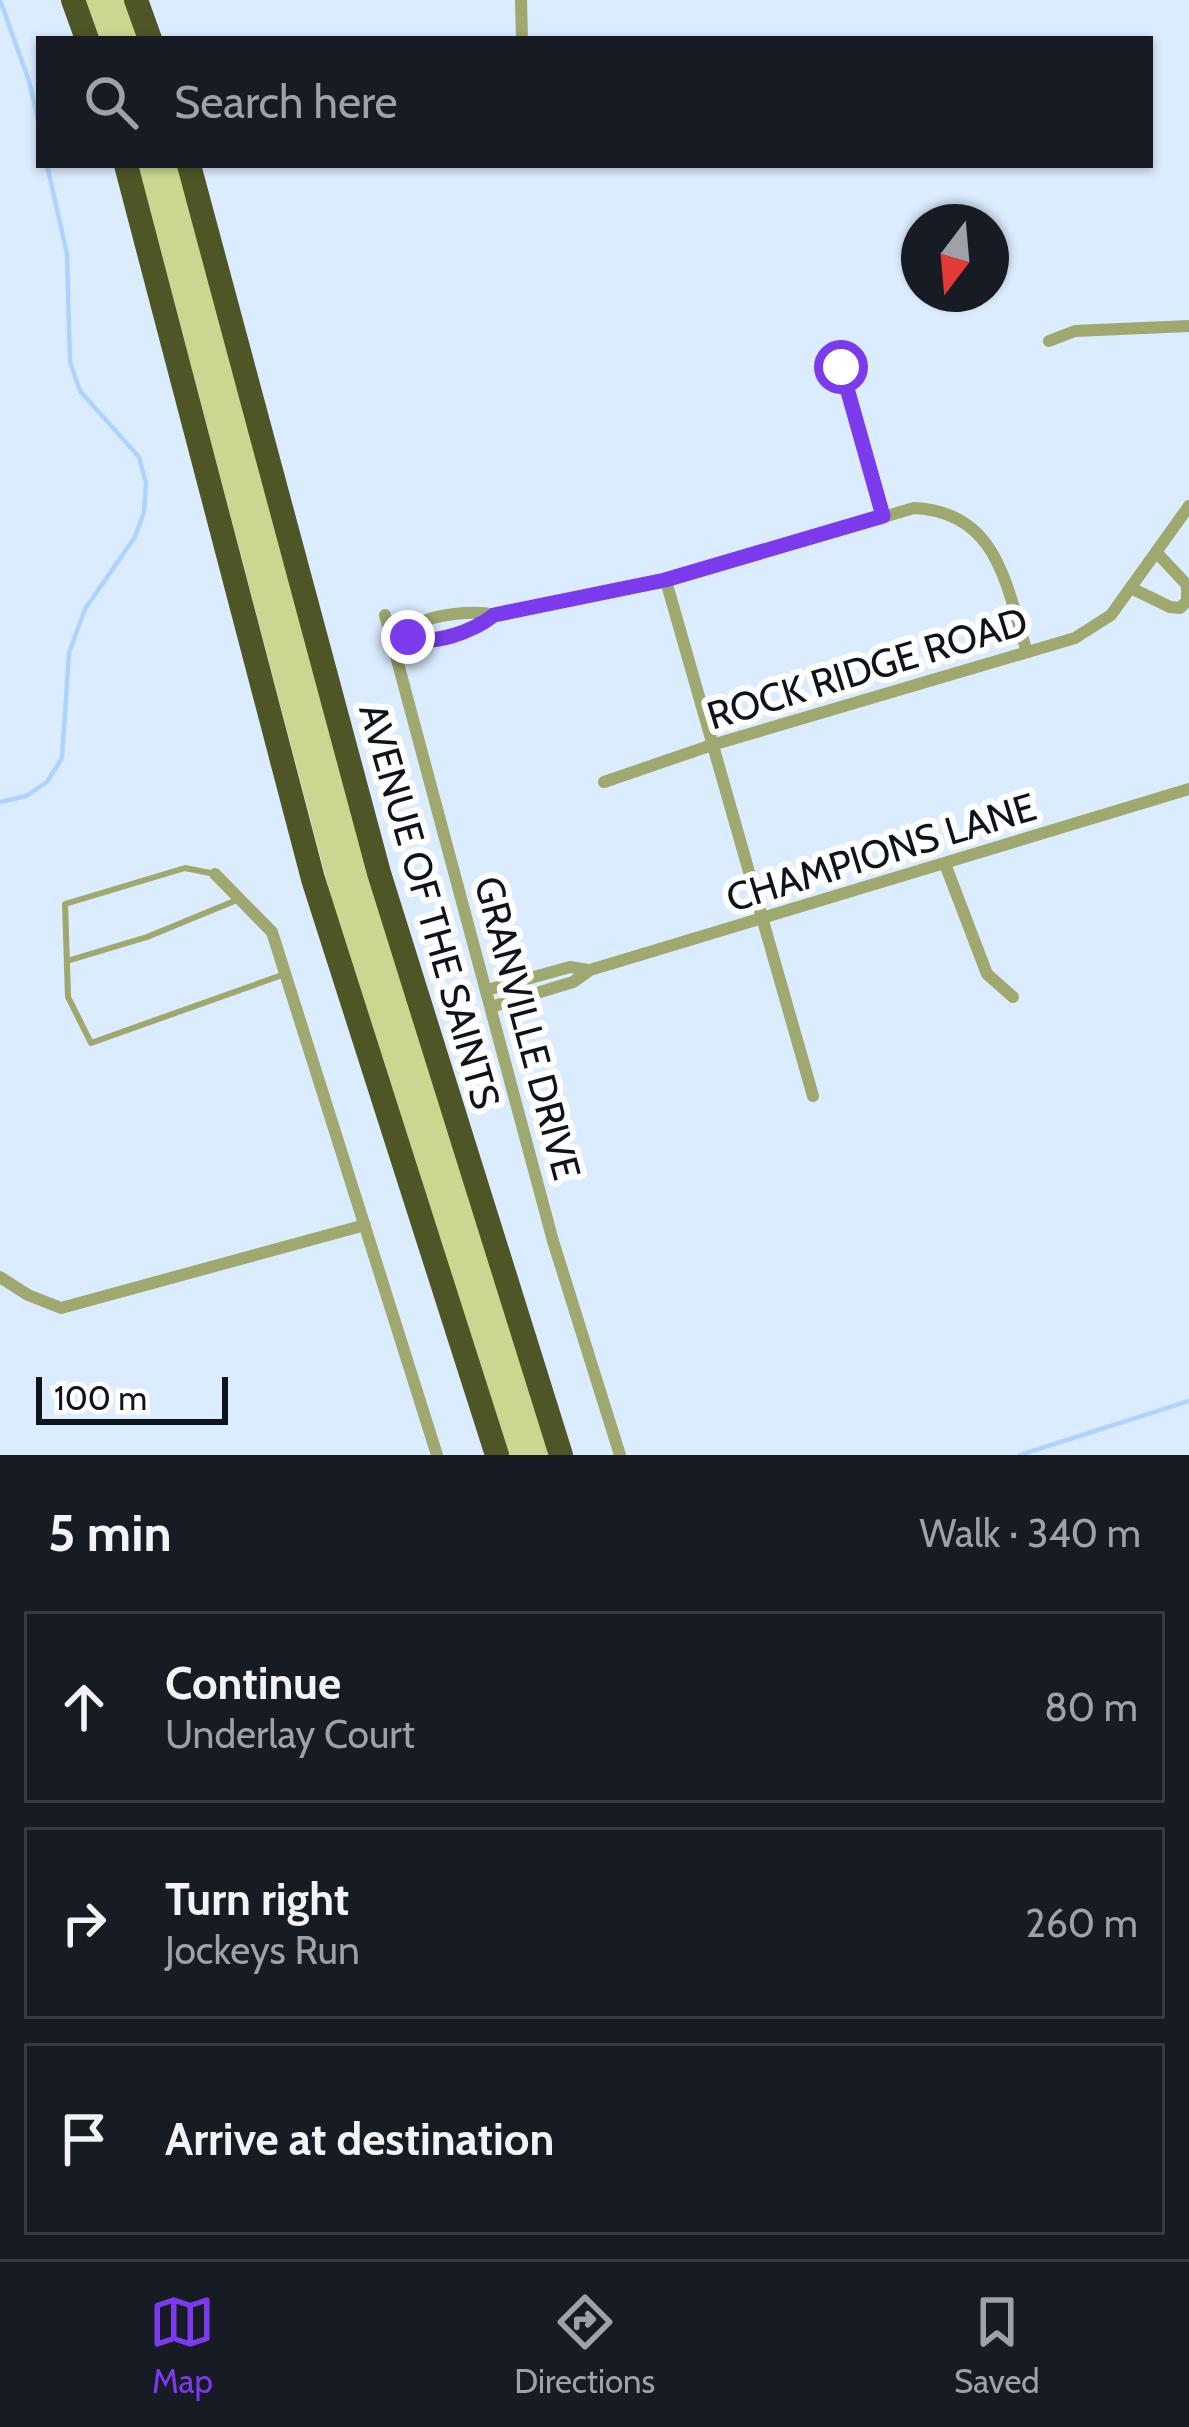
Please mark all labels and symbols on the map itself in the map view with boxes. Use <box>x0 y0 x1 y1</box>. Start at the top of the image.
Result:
north arrow <box>901 204 1009 312</box>
route start <box>814 340 868 394</box>
street label: ROCK RIDGE ROAD <box>701 596 1033 740</box>
route end <box>381 610 435 664</box>
street label: AVENUE OF THE SAINTS <box>349 698 511 1114</box>
street label: CHAMPIONS LANE <box>721 782 1041 922</box>
street label: GRANVILLE DRIVE <box>464 871 592 1185</box>
scale bar <box>36 1371 228 1424</box>

